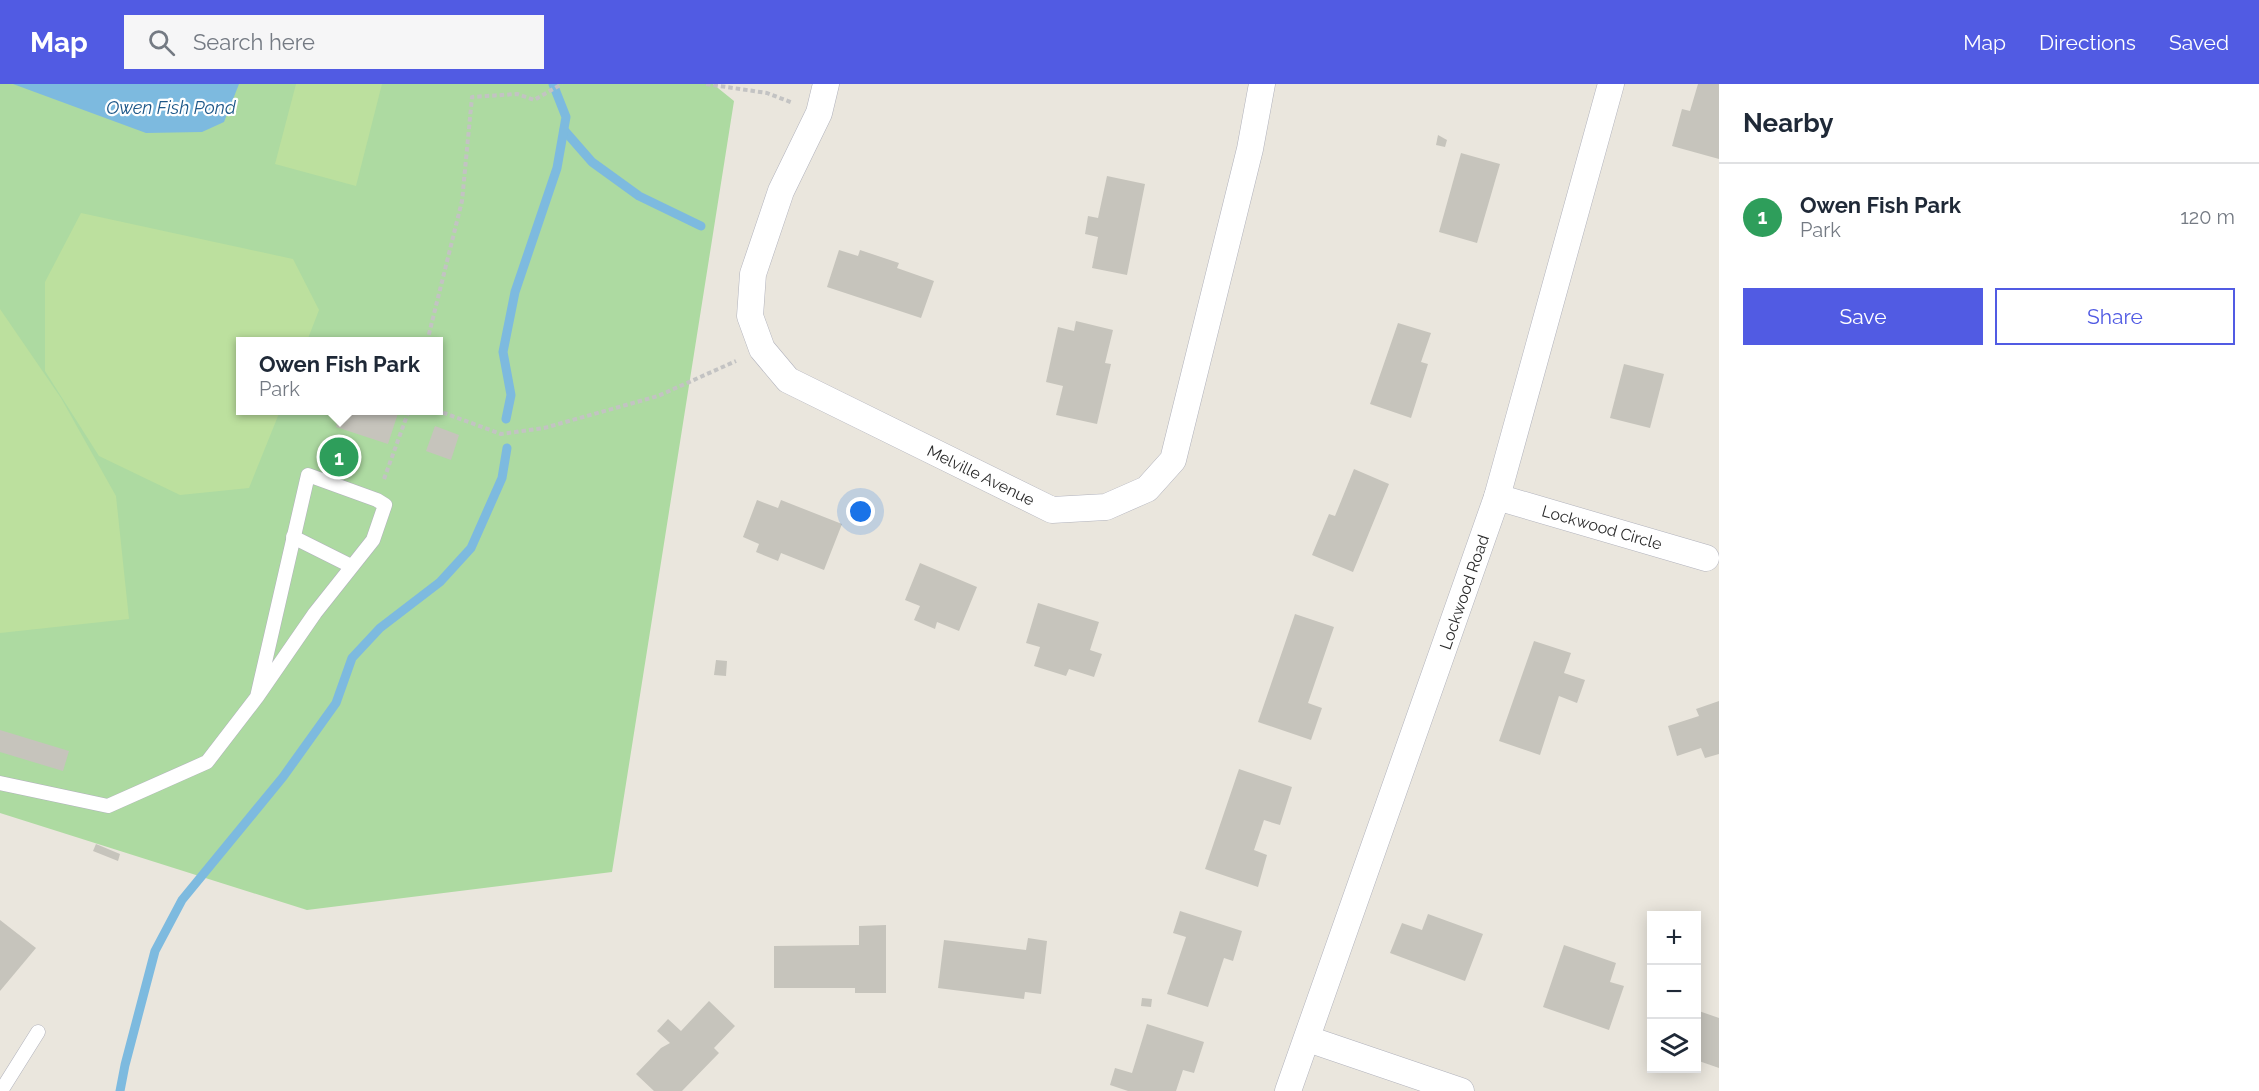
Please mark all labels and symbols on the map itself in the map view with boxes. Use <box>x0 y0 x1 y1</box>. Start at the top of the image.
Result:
water label: Owen Fish Pond <box>106 97 237 118</box>
pin: 1 <box>320 434 358 479</box>
street label: Melville Avenue <box>924 441 1038 510</box>
your location <box>846 497 875 526</box>
street label: Lockwood Circle <box>1540 501 1664 554</box>
street label: Lockwood Road <box>1436 532 1493 652</box>

